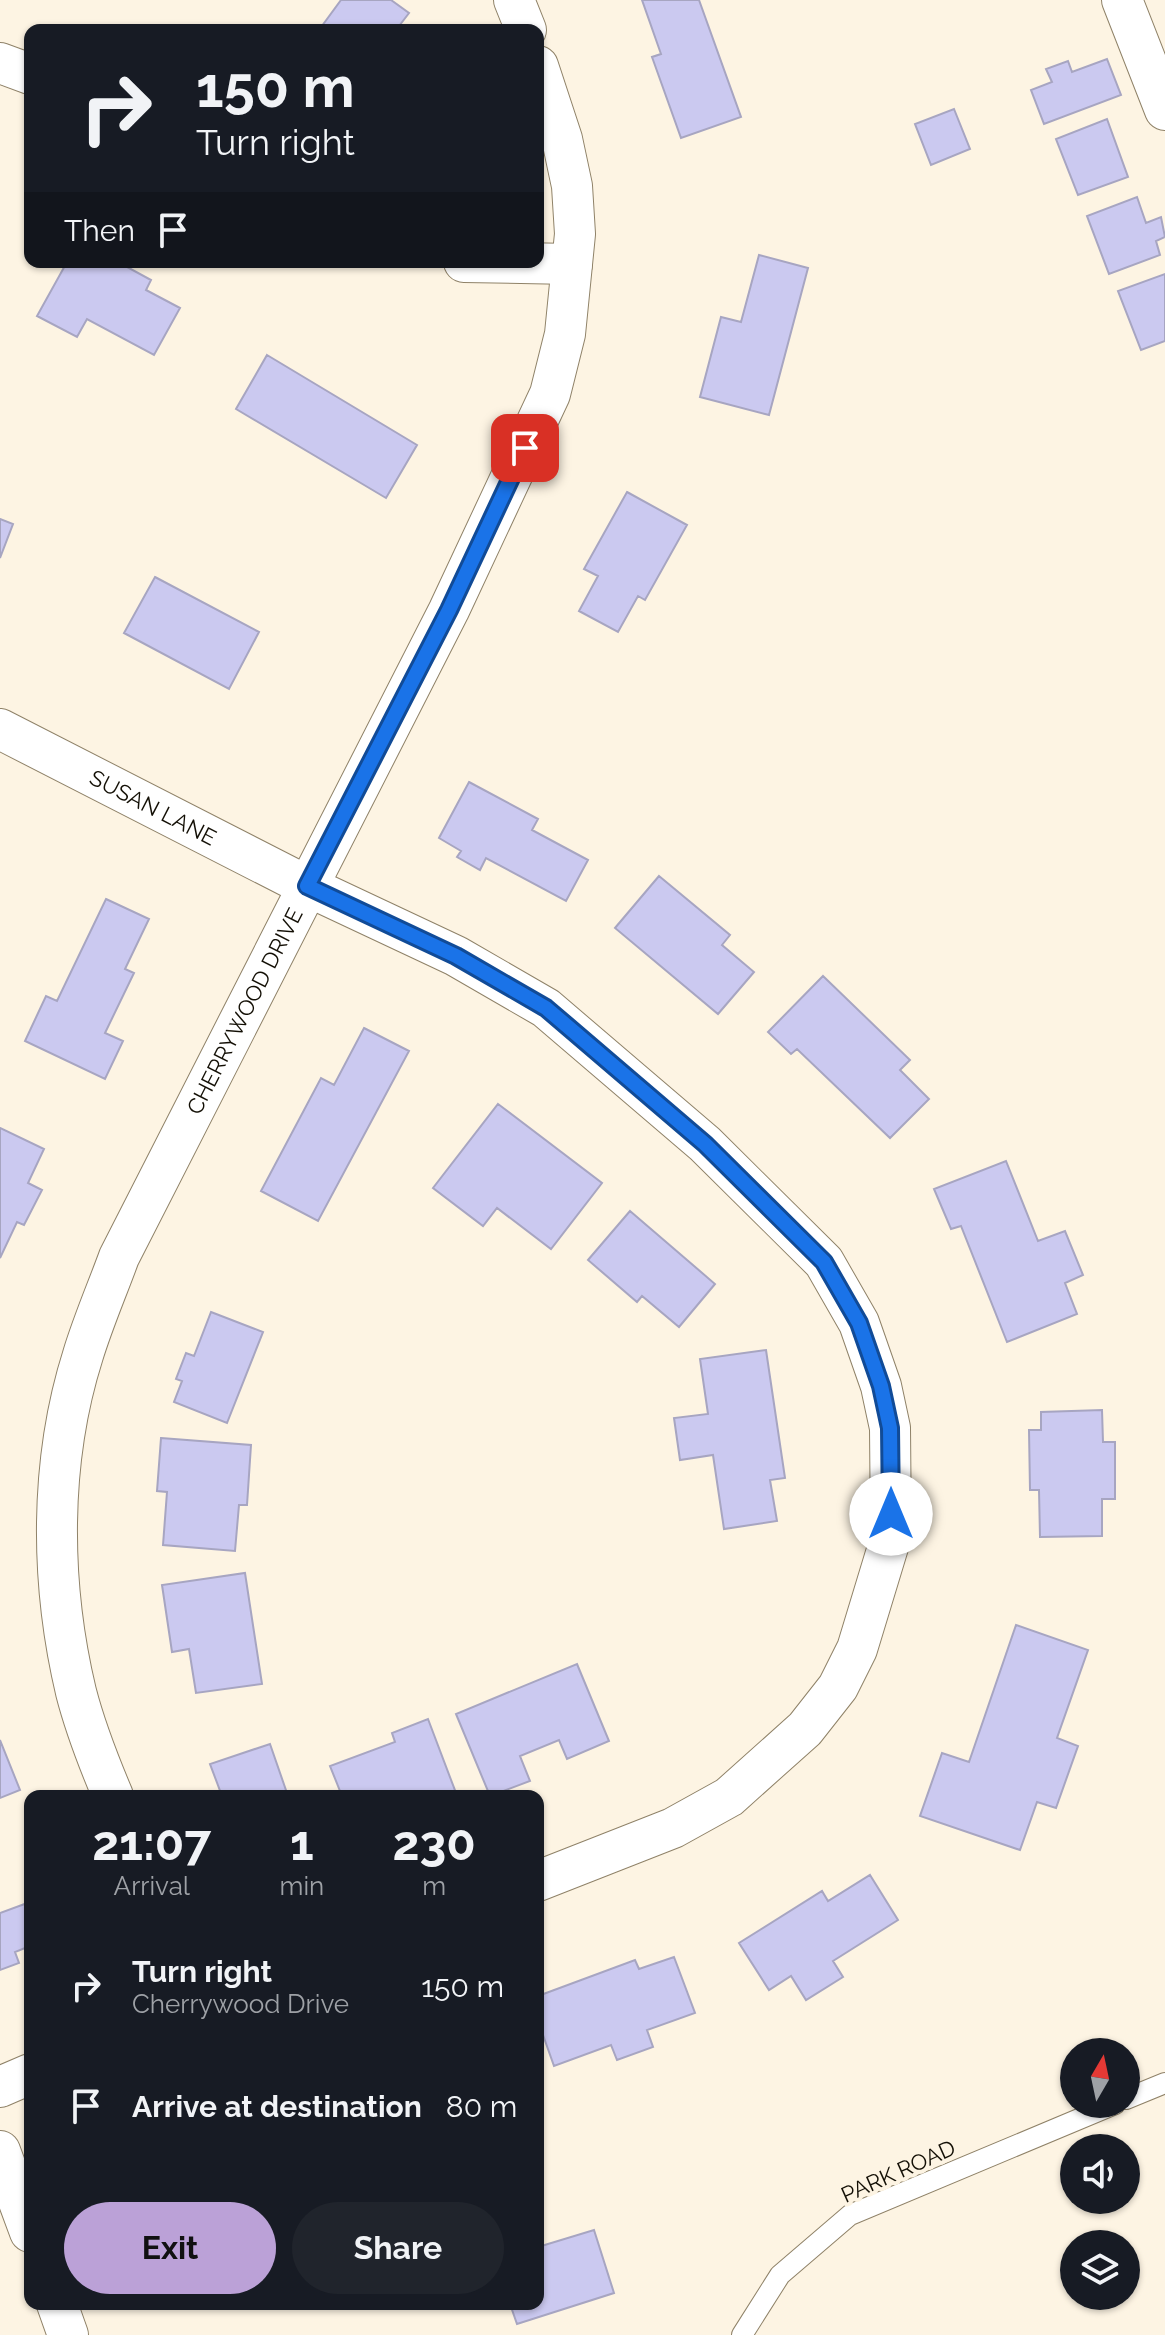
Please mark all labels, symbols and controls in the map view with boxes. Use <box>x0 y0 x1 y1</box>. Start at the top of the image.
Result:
text: 150 m <box>196 54 355 120</box>
icon: right <box>64 56 168 160</box>
text: Turn right <box>196 121 355 163</box>
icon: arrive <box>151 208 195 252</box>
text: Then <box>64 213 135 248</box>
pin <box>491 414 559 482</box>
icon: arrive <box>503 426 547 470</box>
street label: SUSAN LANE <box>86 764 221 850</box>
street label: CHERRYWOOD DRIVE <box>181 904 308 1119</box>
position arrow <box>849 1472 933 1556</box>
text: 21:07 <box>92 1815 211 1871</box>
text: 1 <box>290 1815 314 1871</box>
text: 230 <box>392 1815 476 1871</box>
text: Arrival <box>114 1871 190 1901</box>
text: min <box>279 1871 324 1901</box>
text: m <box>422 1871 446 1901</box>
text: Turn right <box>132 1954 272 1989</box>
icon: right <box>64 1964 108 2008</box>
text: 150 m <box>421 1969 504 2004</box>
text: Cherrywood Drive <box>132 1989 349 2019</box>
north arrow <box>1060 2038 1140 2118</box>
map controls <box>1060 2038 1140 2310</box>
icon: arrive <box>64 2084 108 2128</box>
text: Arrive at destination <box>132 2089 422 2124</box>
text: 80 m <box>446 2089 517 2124</box>
street label: PARK ROAD <box>837 2134 959 2208</box>
button: sound <box>1060 2134 1140 2214</box>
button: Exit <box>64 2202 276 2294</box>
button: Share <box>292 2202 504 2294</box>
button: layers <box>1060 2230 1140 2310</box>

